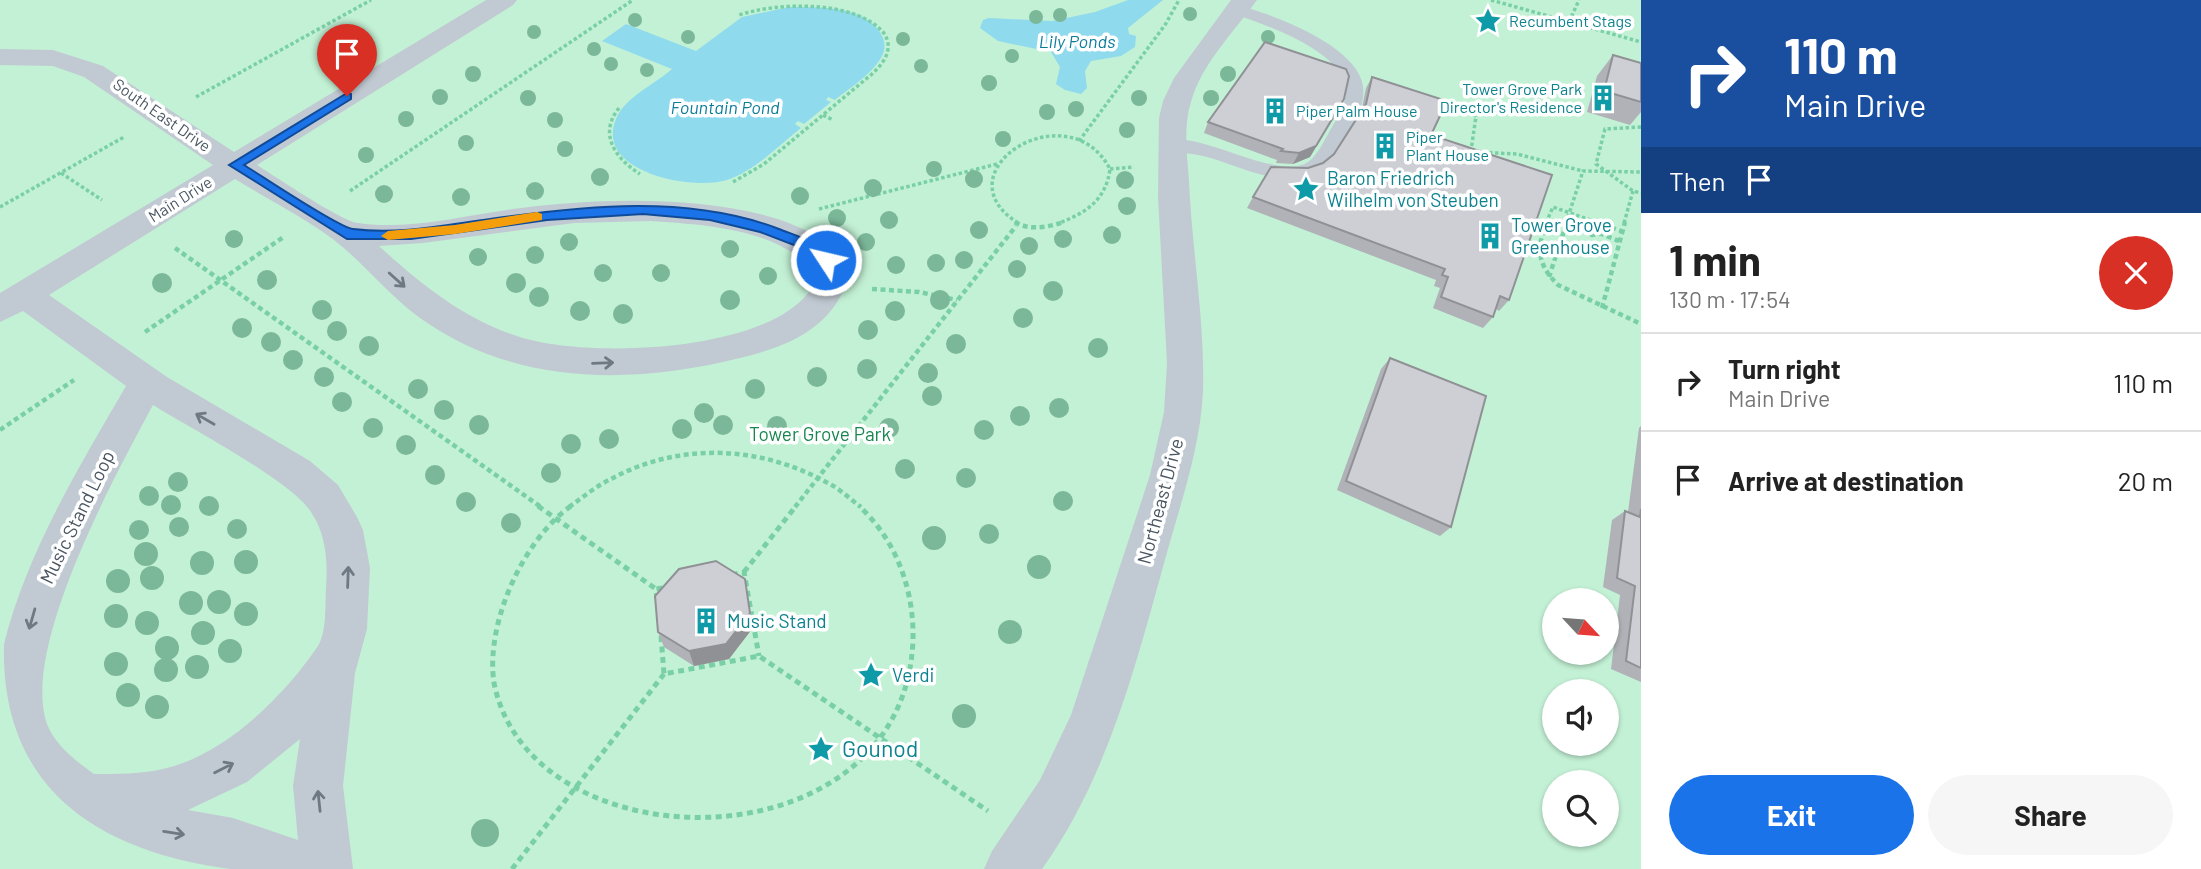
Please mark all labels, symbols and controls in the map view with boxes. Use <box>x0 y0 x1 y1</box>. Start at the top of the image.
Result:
place icon: Recumbent Stags <box>1473 6 1503 36</box>
place label: Recumbent Stags <box>1509 11 1632 30</box>
pin <box>317 24 377 96</box>
text: 110 m <box>1784 25 1898 84</box>
icon: right <box>1669 28 1760 119</box>
water label: Lily Ponds <box>1039 30 1115 52</box>
icon: arrive <box>328 35 366 73</box>
street label: South East Drive <box>110 74 215 155</box>
place label: Tower Grove Park Director's Residence <box>1440 79 1582 116</box>
building icon: Tower Grove Park Director's Residence <box>1588 83 1618 113</box>
text: Main Drive <box>1784 85 1926 123</box>
water label: Fountain Pond <box>671 96 780 118</box>
building icon: Piper Palm House <box>1260 96 1290 126</box>
place label: Piper Palm House <box>1296 101 1418 120</box>
place label: Piper Plant House <box>1406 127 1489 164</box>
building icon: Piper Plant House <box>1370 131 1400 161</box>
icon: arrive <box>1740 161 1778 199</box>
text: Then <box>1669 165 1726 196</box>
place label: Baron Friedrich Wilhelm von Steuben <box>1327 166 1499 211</box>
street label: Main Drive <box>145 172 215 225</box>
place icon: Baron Friedrich Wilhelm von Steuben <box>1291 174 1321 204</box>
place label: Tower Grove Greenhouse <box>1511 213 1612 258</box>
building icon: Tower Grove Greenhouse <box>1475 221 1505 251</box>
position arrow <box>789 223 863 297</box>
text: 1 min <box>1669 234 1761 284</box>
button: close <box>2099 236 2173 310</box>
one-way arrow <box>388 272 405 289</box>
text: 130 m · 17:54 <box>1669 285 1791 313</box>
text: Turn right <box>1728 353 1841 384</box>
one-way arrow <box>591 356 614 369</box>
icon: right <box>1669 363 1707 401</box>
text: 110 m <box>2113 367 2173 398</box>
text: Main Drive <box>1728 384 1830 412</box>
one-way arrow <box>196 412 216 426</box>
park label: Tower Grove Park <box>749 422 891 445</box>
street label: Northeast Drive <box>1132 435 1187 566</box>
street label: Music Stand Loop <box>34 446 119 587</box>
icon: arrive <box>1669 461 1707 499</box>
text: Arrive at destination <box>1728 465 1964 496</box>
text: 20 m <box>2118 465 2173 496</box>
one-way arrow <box>341 565 354 588</box>
north arrow <box>1542 588 1619 665</box>
map controls <box>1542 588 1619 847</box>
building icon: Music Stand <box>691 606 721 636</box>
one-way arrow <box>25 608 38 630</box>
place label: Music Stand <box>727 609 827 632</box>
place icon: Verdi <box>856 660 886 690</box>
place label: Verdi <box>892 663 934 686</box>
button: sound <box>1542 679 1619 756</box>
place icon: Gounod <box>806 734 836 764</box>
place label: Gounod <box>842 734 918 762</box>
one-way arrow <box>213 760 234 774</box>
button: search <box>1542 770 1619 847</box>
button: Exit <box>1669 775 1914 855</box>
button: Share <box>1928 775 2173 855</box>
one-way arrow <box>313 790 326 813</box>
one-way arrow <box>162 826 185 839</box>

